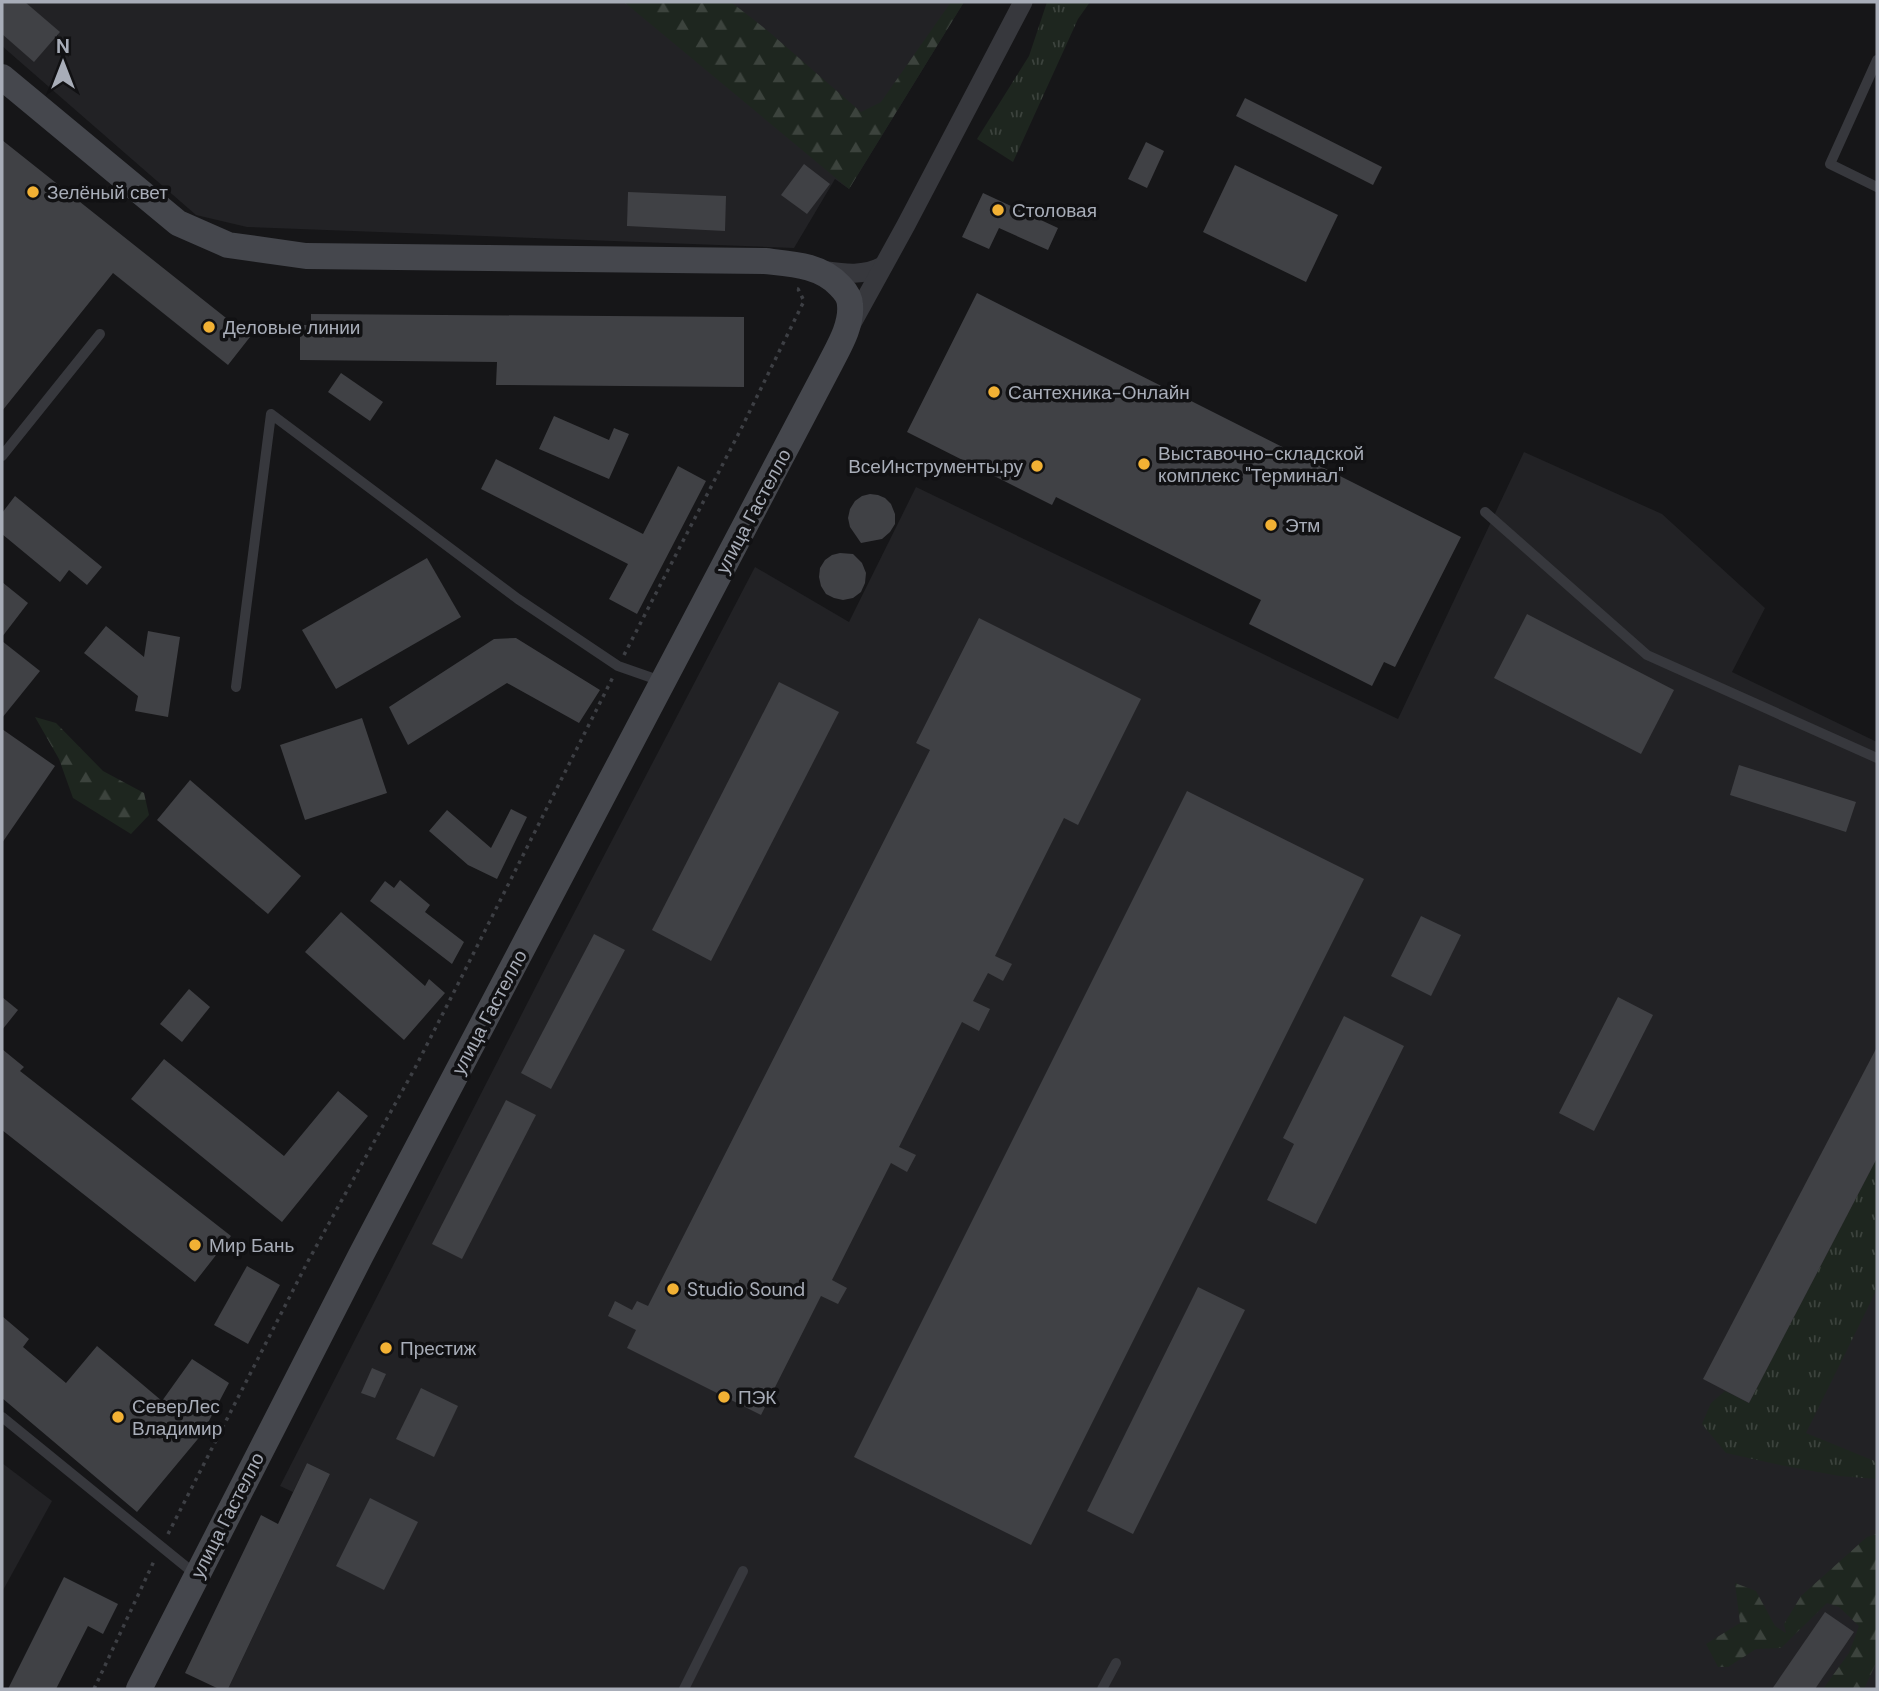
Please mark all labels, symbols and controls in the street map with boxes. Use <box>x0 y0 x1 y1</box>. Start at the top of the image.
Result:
north arrow <box>28 28 98 98</box>
text: N <box>56 34 70 59</box>
place label: Зелёный свет <box>47 180 168 205</box>
marker: Зелёный свет <box>25 184 41 200</box>
place label: Столовая <box>1012 198 1097 223</box>
marker: Столовая <box>990 202 1006 218</box>
place label: Деловые линии <box>223 315 360 340</box>
marker: Деловые линии <box>201 319 217 335</box>
place label: Сантехника-Онлайн <box>1008 380 1190 405</box>
marker: Сантехника-Онлайн <box>986 384 1002 400</box>
place label: Выставочно-складской комплекс "Терминал" <box>1158 441 1364 488</box>
street label: улица Гастелло <box>710 444 797 578</box>
place label: ВсеИнструменты.ру <box>848 454 1023 479</box>
marker: Выставочно-складской комплекс "Терминал" <box>1136 456 1152 472</box>
marker: ВсеИнструменты.ру <box>1029 458 1045 474</box>
place label: Этм <box>1285 513 1320 538</box>
marker: Этм <box>1263 517 1279 533</box>
street label: улица Гастелло <box>446 945 533 1079</box>
place label: Мир Бань <box>209 1233 295 1258</box>
marker: Мир Бань <box>187 1237 203 1253</box>
place label: Studio Sound <box>687 1277 805 1302</box>
marker: Studio Sound <box>665 1281 681 1297</box>
place label: Престиж <box>400 1336 477 1361</box>
marker: Престиж <box>378 1340 394 1356</box>
place label: ПЭК <box>738 1385 776 1410</box>
marker: ПЭК <box>716 1389 732 1405</box>
place label: СеверЛес Владимир <box>132 1394 222 1441</box>
marker: СеверЛес Владимир <box>110 1409 126 1425</box>
street label: улица Гастелло <box>185 1448 270 1582</box>

